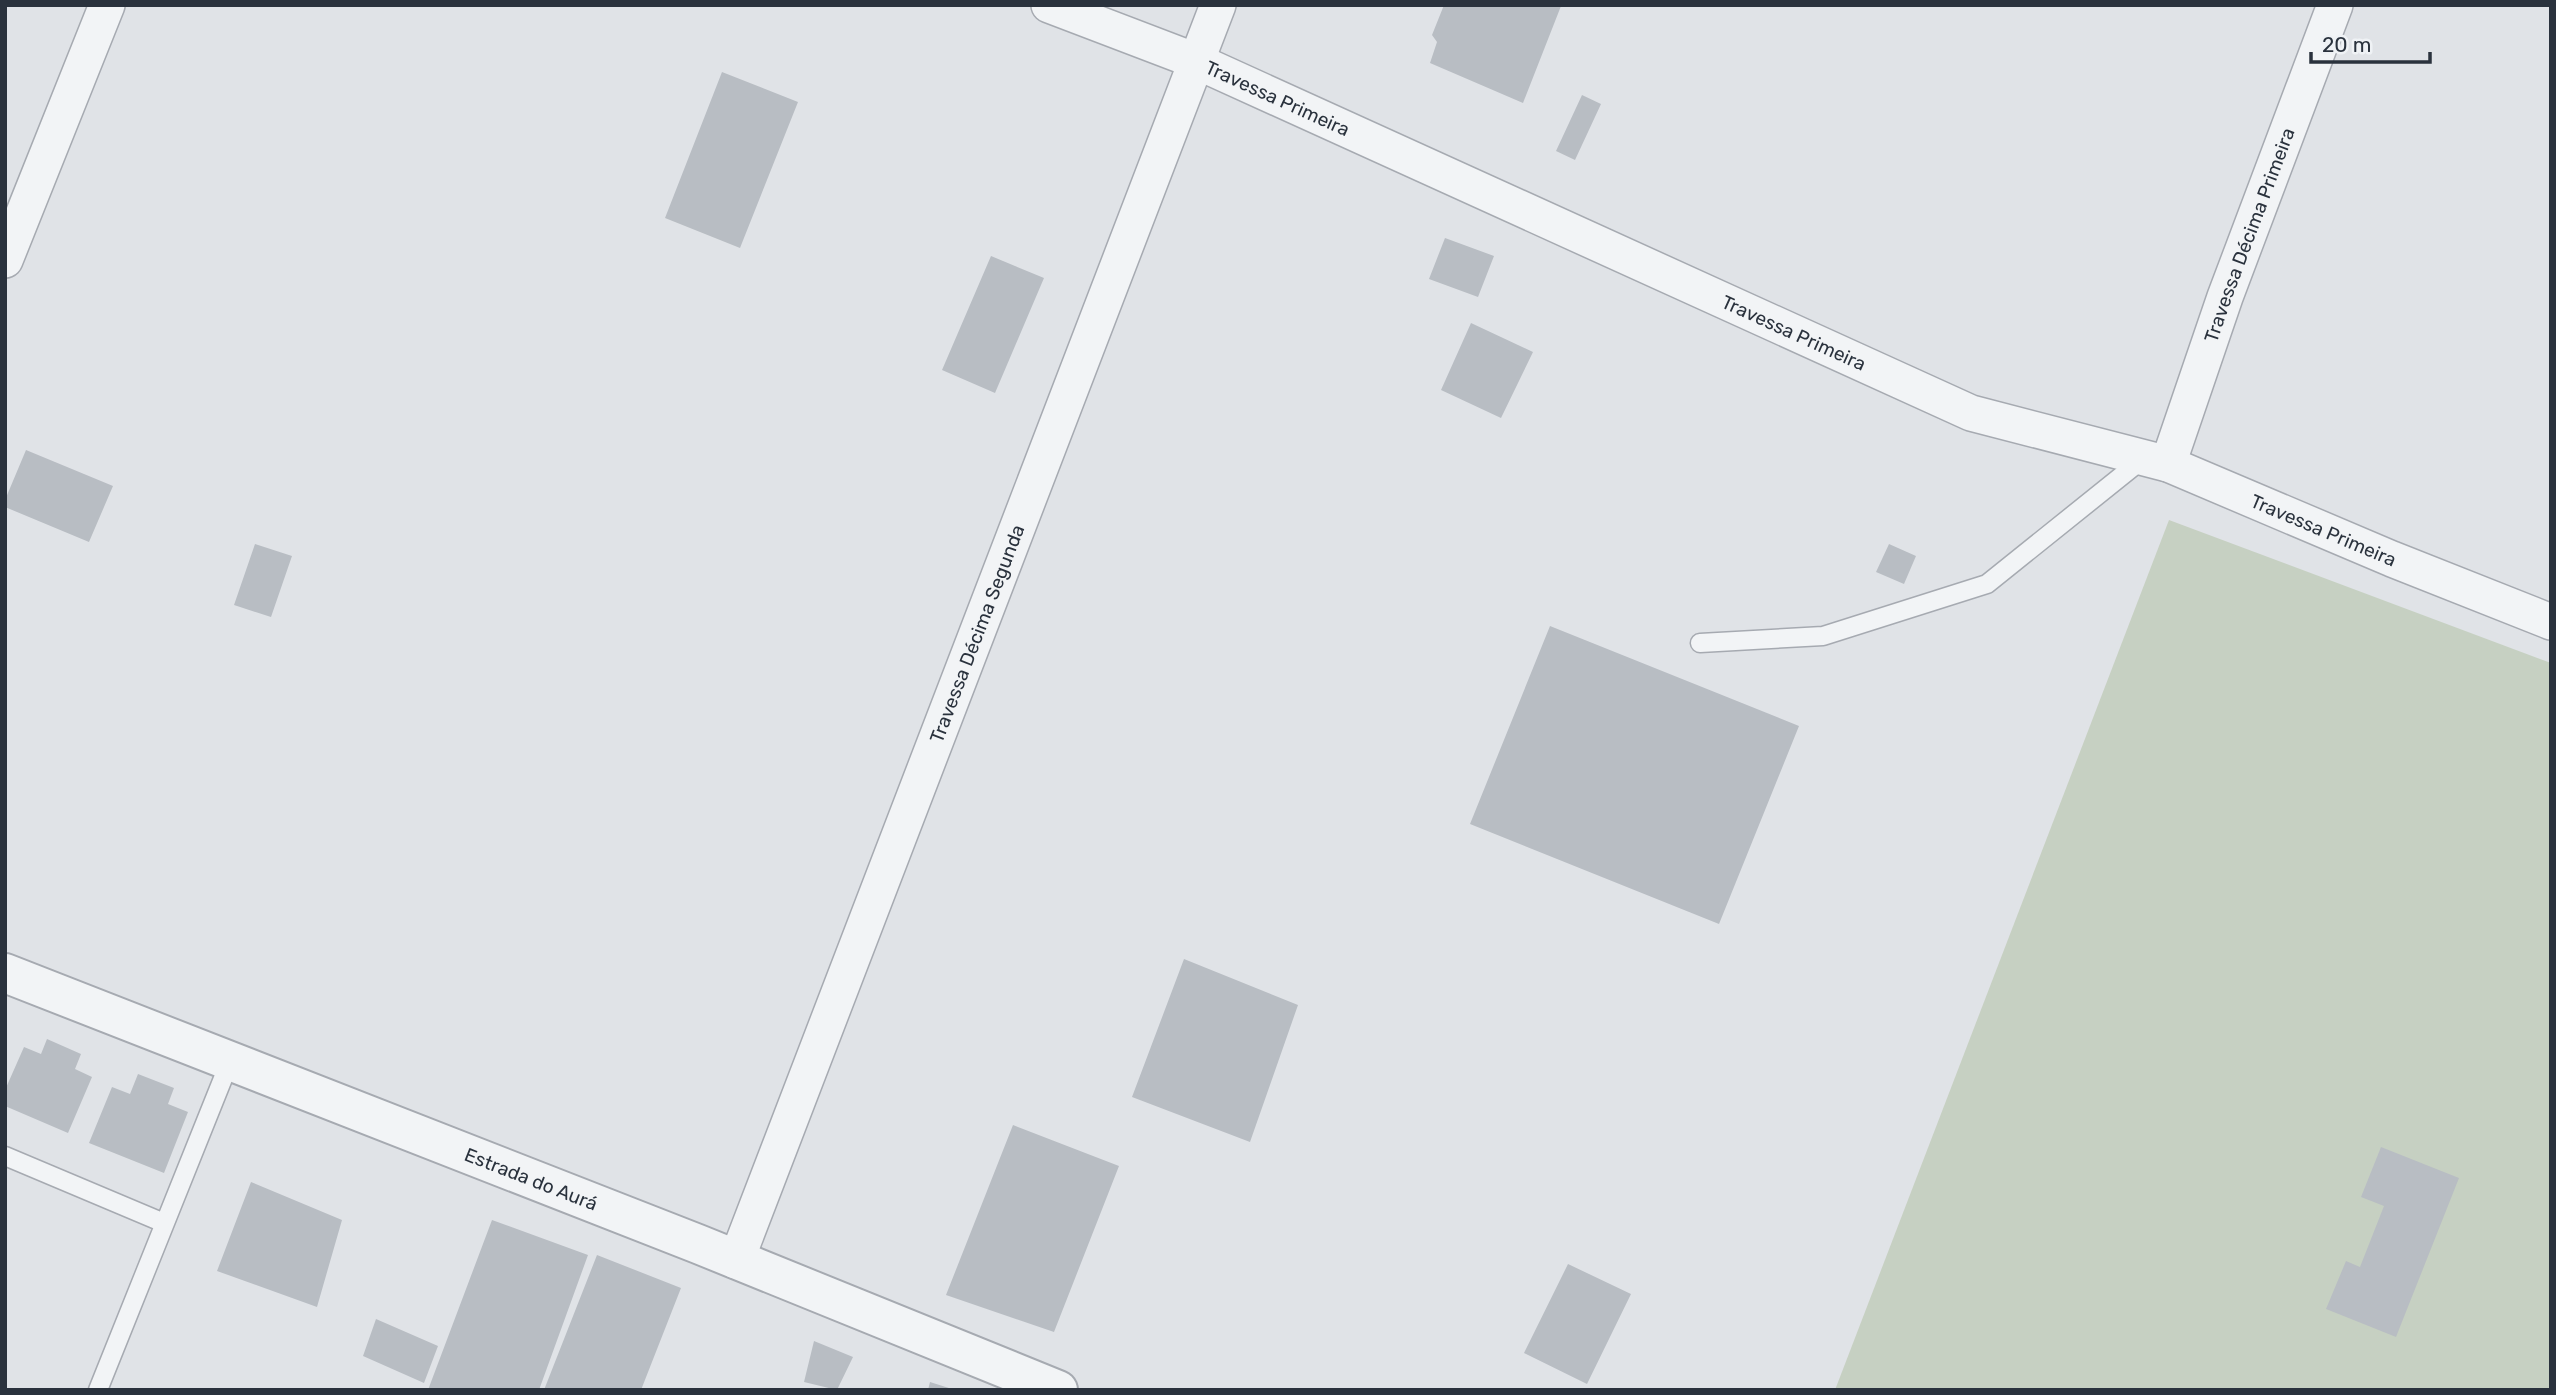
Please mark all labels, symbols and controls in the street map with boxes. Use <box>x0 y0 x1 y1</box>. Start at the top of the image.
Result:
scale bar <box>2311 21 2430 65</box>
text: 20 m <box>2322 32 2371 57</box>
street label: Travessa Primeira <box>1202 56 1353 141</box>
street label: Travessa Décima Primeira <box>2199 125 2300 345</box>
street label: Travessa Primeira <box>1718 290 1869 376</box>
street label: Travessa Primeira <box>2247 489 2400 571</box>
street label: Travessa Décima Segunda <box>925 521 1029 746</box>
street label: Estrada do Aurá <box>461 1143 601 1216</box>

